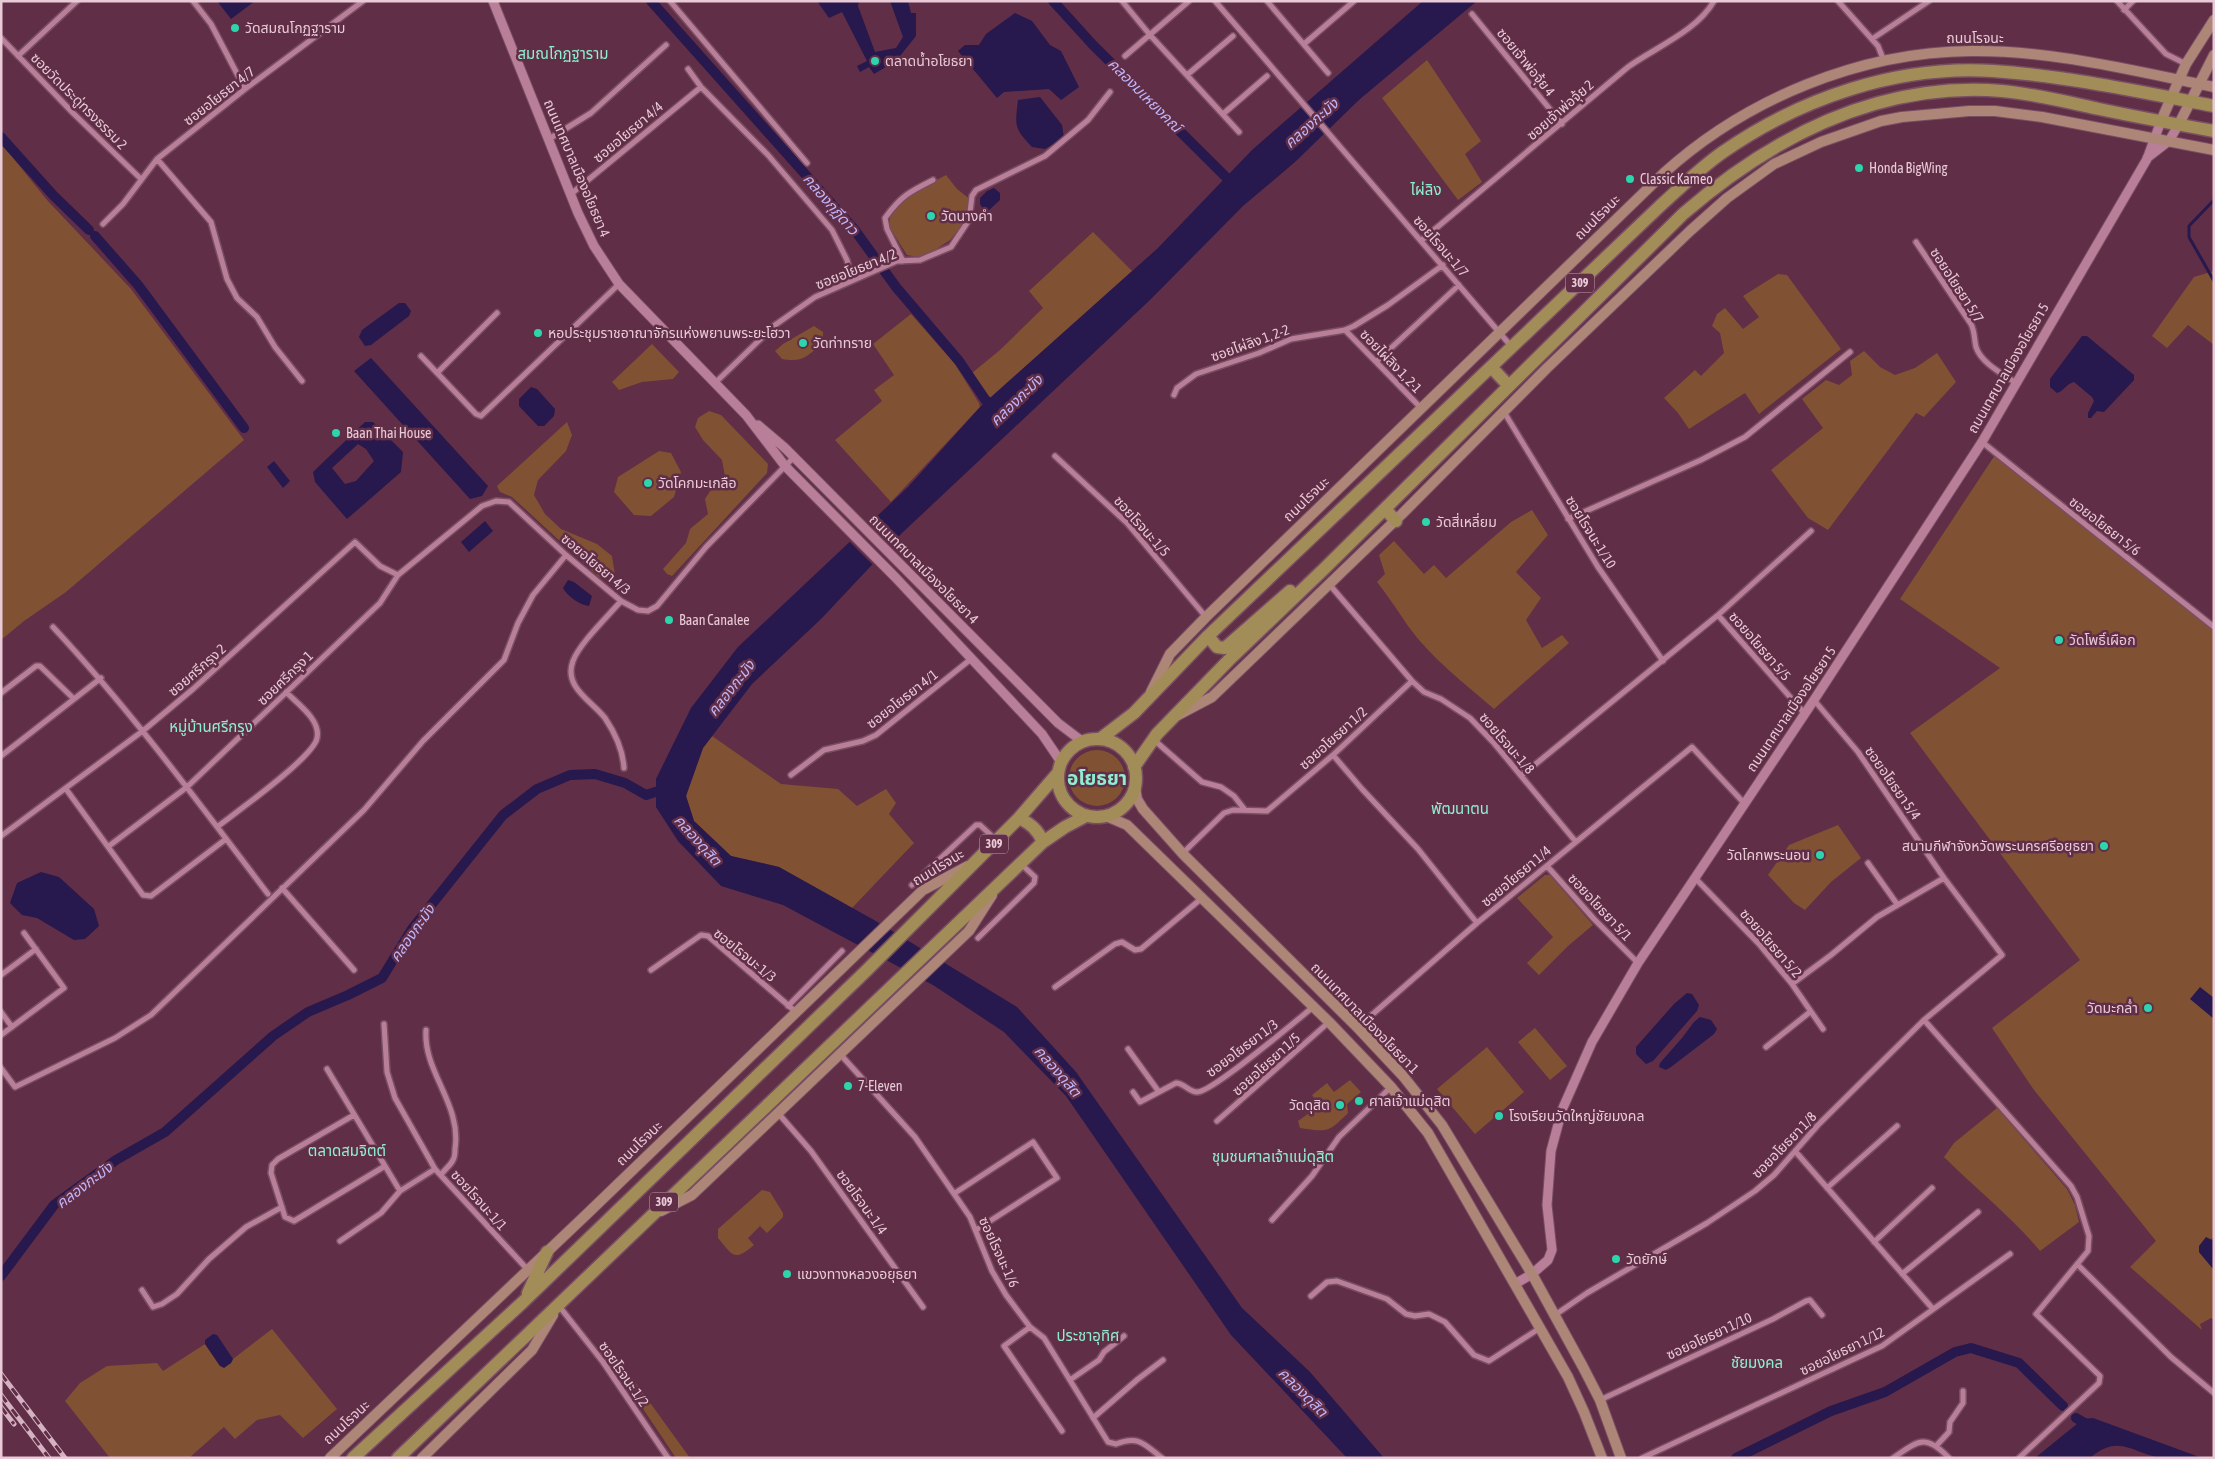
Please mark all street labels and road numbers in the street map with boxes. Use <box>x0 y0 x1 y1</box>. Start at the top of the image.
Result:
street label: ซอยเจ้าพ่อจุ้ย 4 <box>1493 25 1559 100</box>
street label: ถนนโรจนะ <box>1946 30 2004 46</box>
street label: ซอยวัดประดู่ทรงธรรม 2 <box>27 50 130 153</box>
street label: ซอยอโยธยา 4/7 <box>180 63 258 129</box>
street label: ซอยเจ้าพ่อจุ้ย 2 <box>1523 77 1597 144</box>
street label: ถนนเทศบาลเมืองอโยธยา 4 <box>541 97 613 240</box>
street label: ซอยอโยธยา 4/4 <box>590 98 666 166</box>
street label: ถนนโรจนะ <box>1571 191 1623 243</box>
street label: ซอยโรจนะ 1/7 <box>1410 212 1472 280</box>
street label: ซอยอโยธยา 5/7 <box>1927 245 1987 325</box>
street label: ซอยอโยธยา 4/2 <box>813 246 899 292</box>
road number: 309 <box>1566 274 1594 292</box>
street label: ถนนเทศบาลเมืองอโยธยา 5 <box>1964 300 2052 436</box>
street label: ซอยไผ่ลิง 1, 2-2 <box>1208 321 1292 365</box>
street label: ซอยไผ่ลิง 1, 2-1 <box>1357 326 1425 396</box>
street label: ถนนโรจนะ <box>1280 473 1332 525</box>
street label: ซอยโรจนะ 1/5 <box>1111 493 1173 559</box>
street label: ซอยโรจนะ 1/10 <box>1562 493 1620 571</box>
street label: ซอยอโยธยา 5/6 <box>2066 493 2144 559</box>
street label: ถนนเทศบาลเมืองอโยธยา 4 <box>866 511 982 627</box>
street label: ซอยอโยธยา 4/3 <box>558 530 634 598</box>
street label: ซอยอโยธยา 5/5 <box>1726 608 1794 684</box>
street label: ซอยศรีกรุง 2 <box>165 641 230 700</box>
street label: ถนนเทศบาลเมืองอโยธยา 5 <box>1743 643 1839 775</box>
street label: ซอยศรีกรุง 1 <box>254 648 317 709</box>
street label: ซอยอโยธยา 4/1 <box>863 666 941 732</box>
street label: ซอยอโยธยา 1/2 <box>1296 703 1370 773</box>
street label: ซอยโรจนะ 1/8 <box>1476 709 1538 777</box>
street label: ซอยอโยธยา 5/4 <box>1862 743 1924 823</box>
road number: 309 <box>980 834 1008 854</box>
street label: ซอยอโยธยา 1/4 <box>1478 842 1554 910</box>
street label: ถนนโรจนะ <box>909 845 967 889</box>
street label: ซอยอโยธยา 5/1 <box>1565 870 1635 944</box>
street label: ซอยอโยธยา 5/2 <box>1737 905 1805 981</box>
street label: ซอยโรจนะ 1/3 <box>711 925 779 985</box>
street label: ถนนเทศบาลเมืองอโยธยา 1 <box>1308 959 1422 1077</box>
street label: ซอยอโยธยา 1/3 <box>1203 1016 1281 1080</box>
street label: ซอยอโยธยา 1/5 <box>1229 1029 1303 1099</box>
street label: ซอยอโยธยา 1/8 <box>1748 1108 1820 1181</box>
street label: ถนนโรจนะ <box>613 1117 665 1169</box>
street label: ซอยโรจนะ 1/1 <box>448 1167 510 1233</box>
street label: ซอยโรจนะ 1/4 <box>833 1167 891 1238</box>
road number: 309 <box>650 1192 678 1212</box>
street label: ซอยโรจนะ 1/6 <box>976 1214 1022 1290</box>
street label: ซอยอโยธยา 1/10 <box>1664 1309 1755 1363</box>
street label: ซอยอโยธยา 1/12 <box>1797 1324 1887 1378</box>
street label: ซอยโรจนะ 1/2 <box>596 1338 652 1410</box>
street label: ถนนโรจนะ <box>320 1396 373 1447</box>

